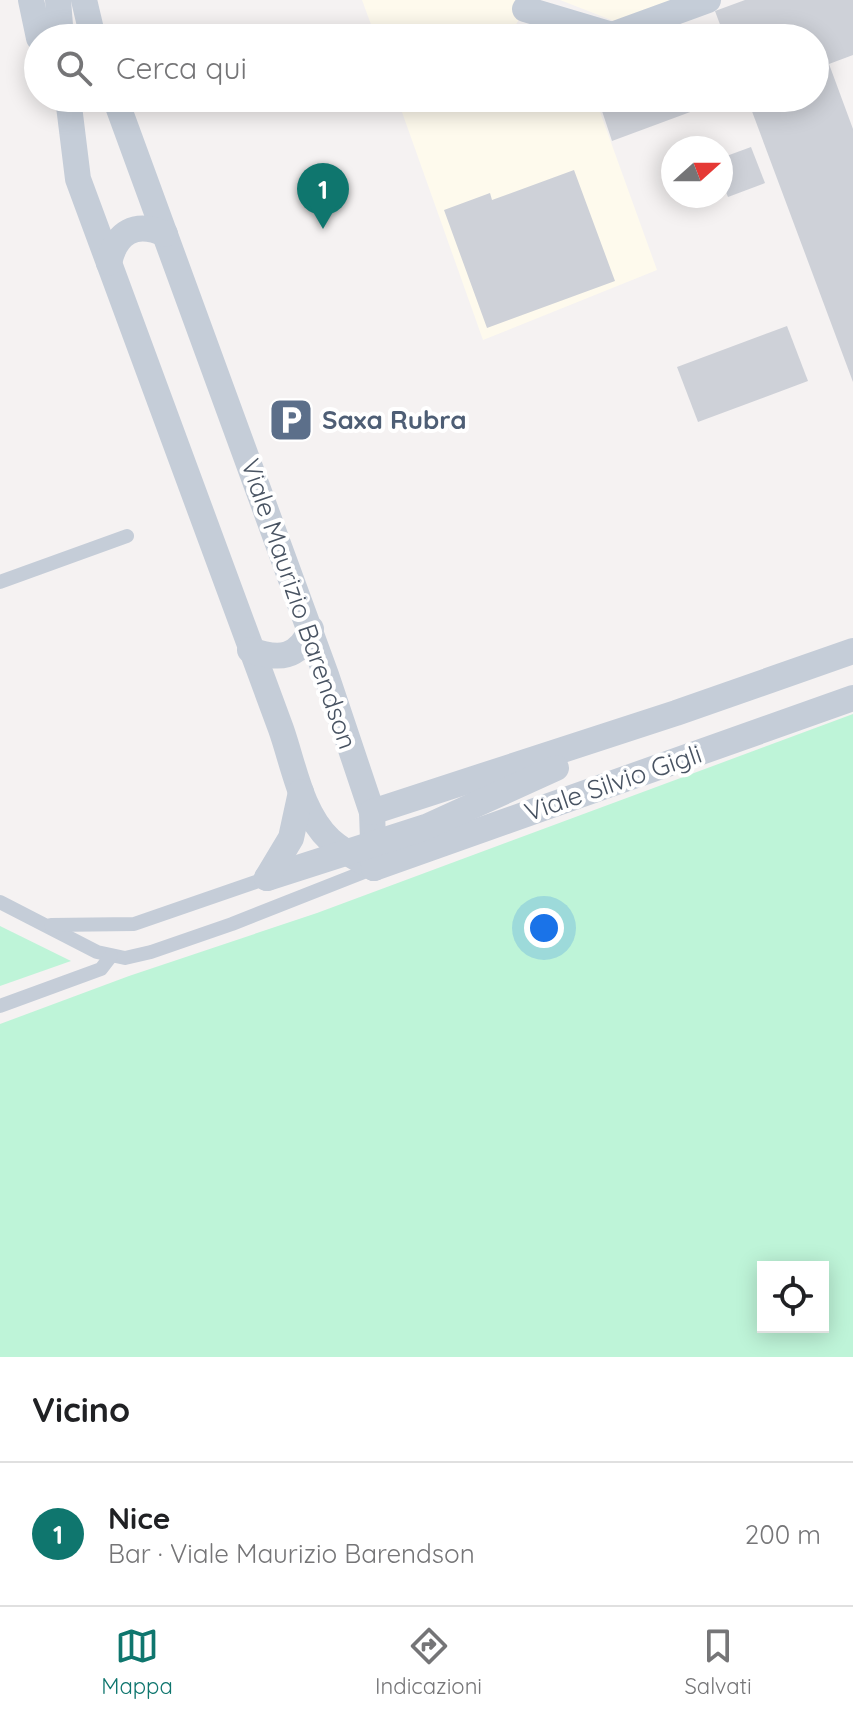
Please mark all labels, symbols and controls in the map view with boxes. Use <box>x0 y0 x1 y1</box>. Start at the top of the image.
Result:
search box <box>24 24 829 112</box>
icon: search <box>52 46 96 90</box>
text: Cerca qui <box>116 49 247 87</box>
north arrow <box>661 136 733 208</box>
pin: 1 <box>297 163 349 229</box>
parking icon: Saxa Rubra <box>267 396 315 444</box>
place label: Saxa Rubra <box>322 403 467 436</box>
street label: Viale Maurizio Barendson <box>234 454 365 753</box>
street label: Viale Silvio Gigli <box>520 737 706 828</box>
your location <box>524 908 564 948</box>
map controls <box>757 1261 829 1333</box>
button: locate <box>757 1261 829 1333</box>
text: Vicino <box>32 1388 130 1431</box>
text: Nice <box>108 1499 170 1537</box>
text: 1 <box>53 1518 63 1551</box>
text: 200 m <box>745 1518 821 1551</box>
text: Bar · Viale Maurizio Barendson <box>108 1537 475 1570</box>
tab: Mappa <box>101 1624 173 1700</box>
tab: Indicazioni <box>375 1624 482 1700</box>
tab: Salvati <box>684 1624 752 1700</box>

